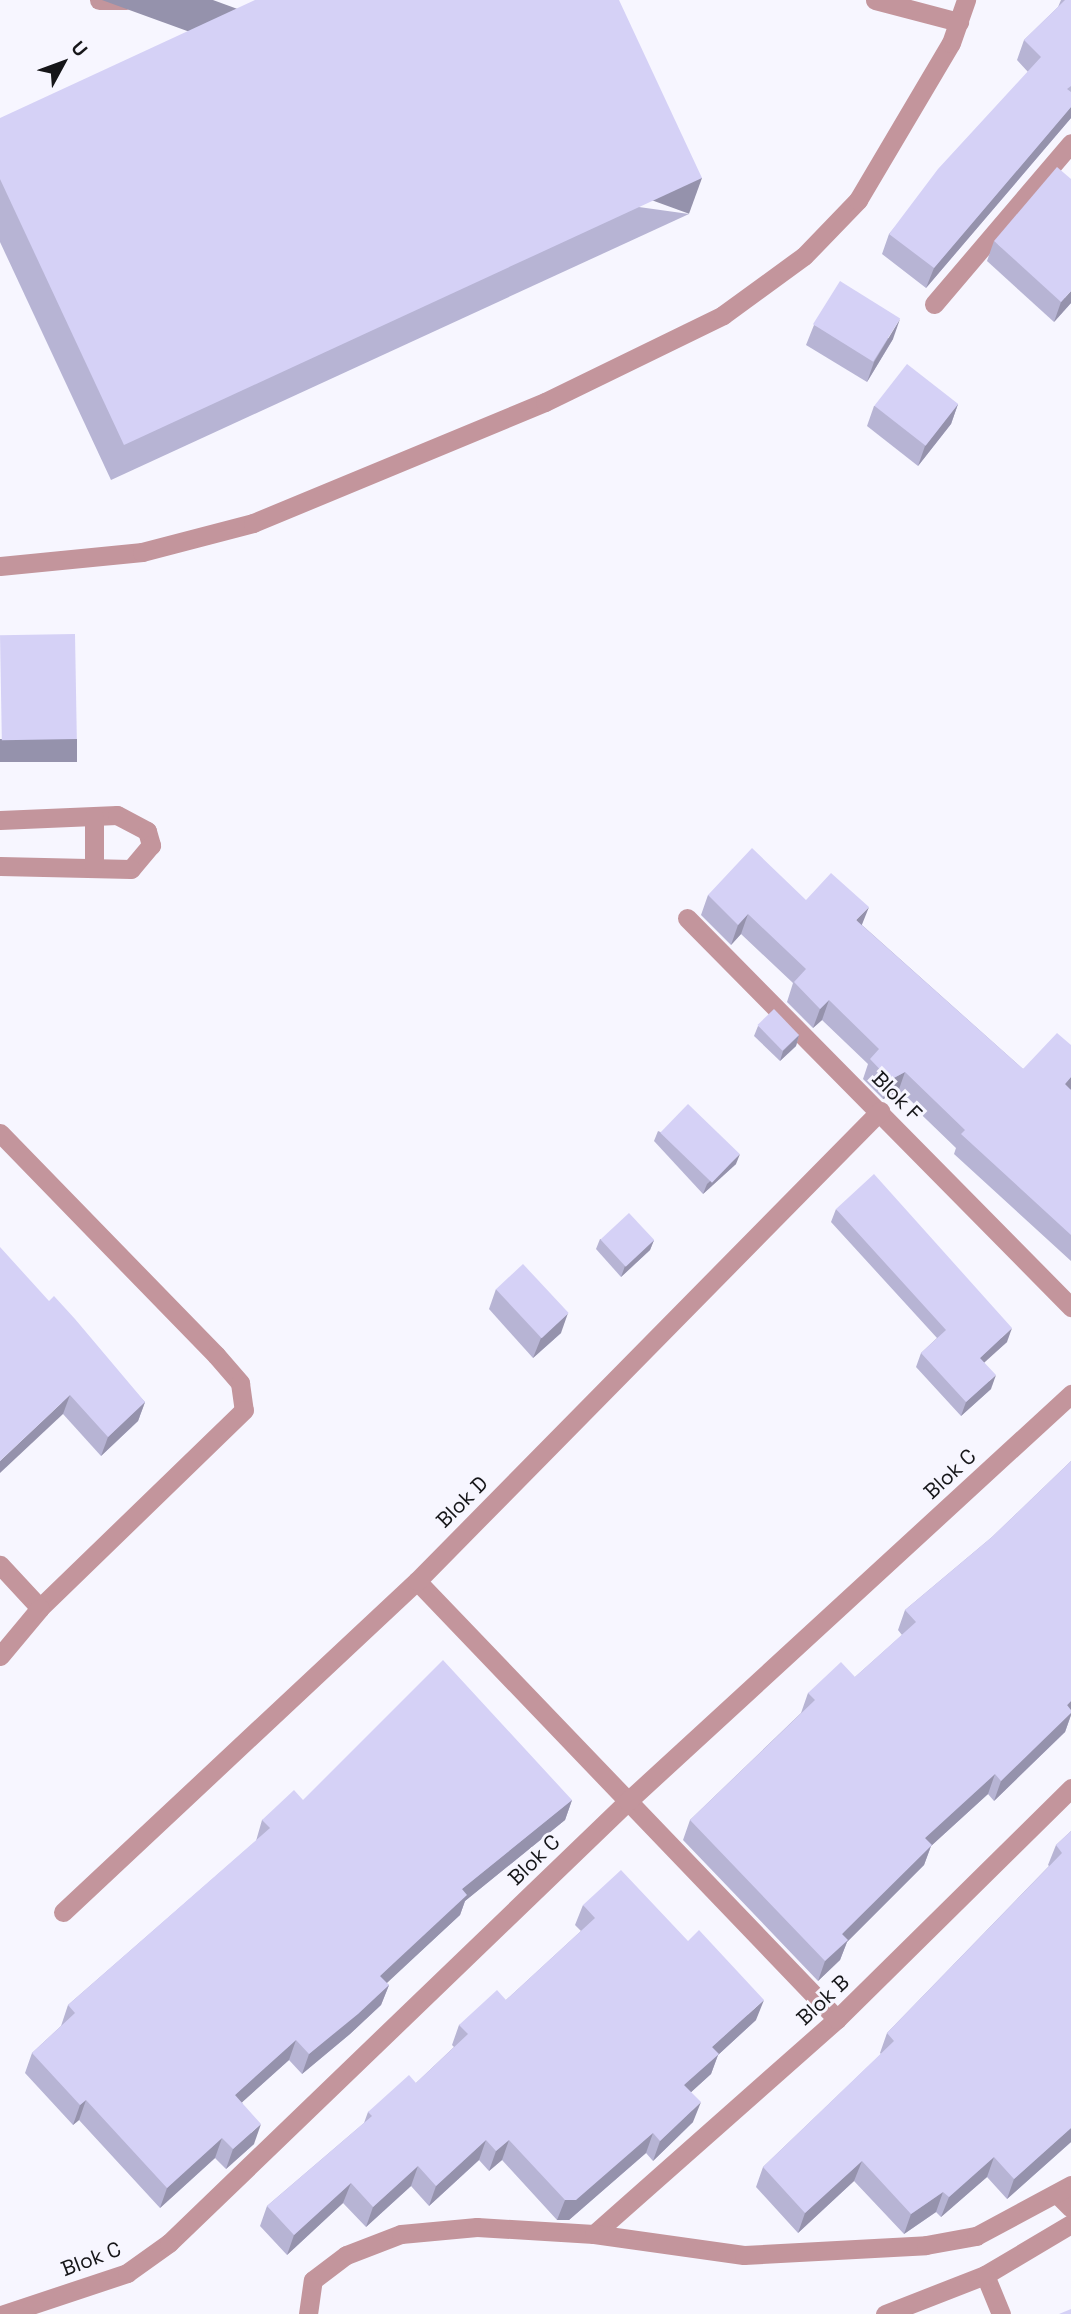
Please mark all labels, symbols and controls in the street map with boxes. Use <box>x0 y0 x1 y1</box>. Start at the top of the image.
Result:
north arrow <box>28 28 98 98</box>
text: U <box>66 36 93 62</box>
street label: Blok F <box>867 1066 927 1126</box>
street label: Blok C <box>919 1444 981 1504</box>
street label: Blok D <box>431 1471 493 1533</box>
street label: Blok C <box>503 1829 565 1891</box>
street label: Blok B <box>792 1969 854 2031</box>
street label: Blok C <box>57 2236 125 2282</box>

